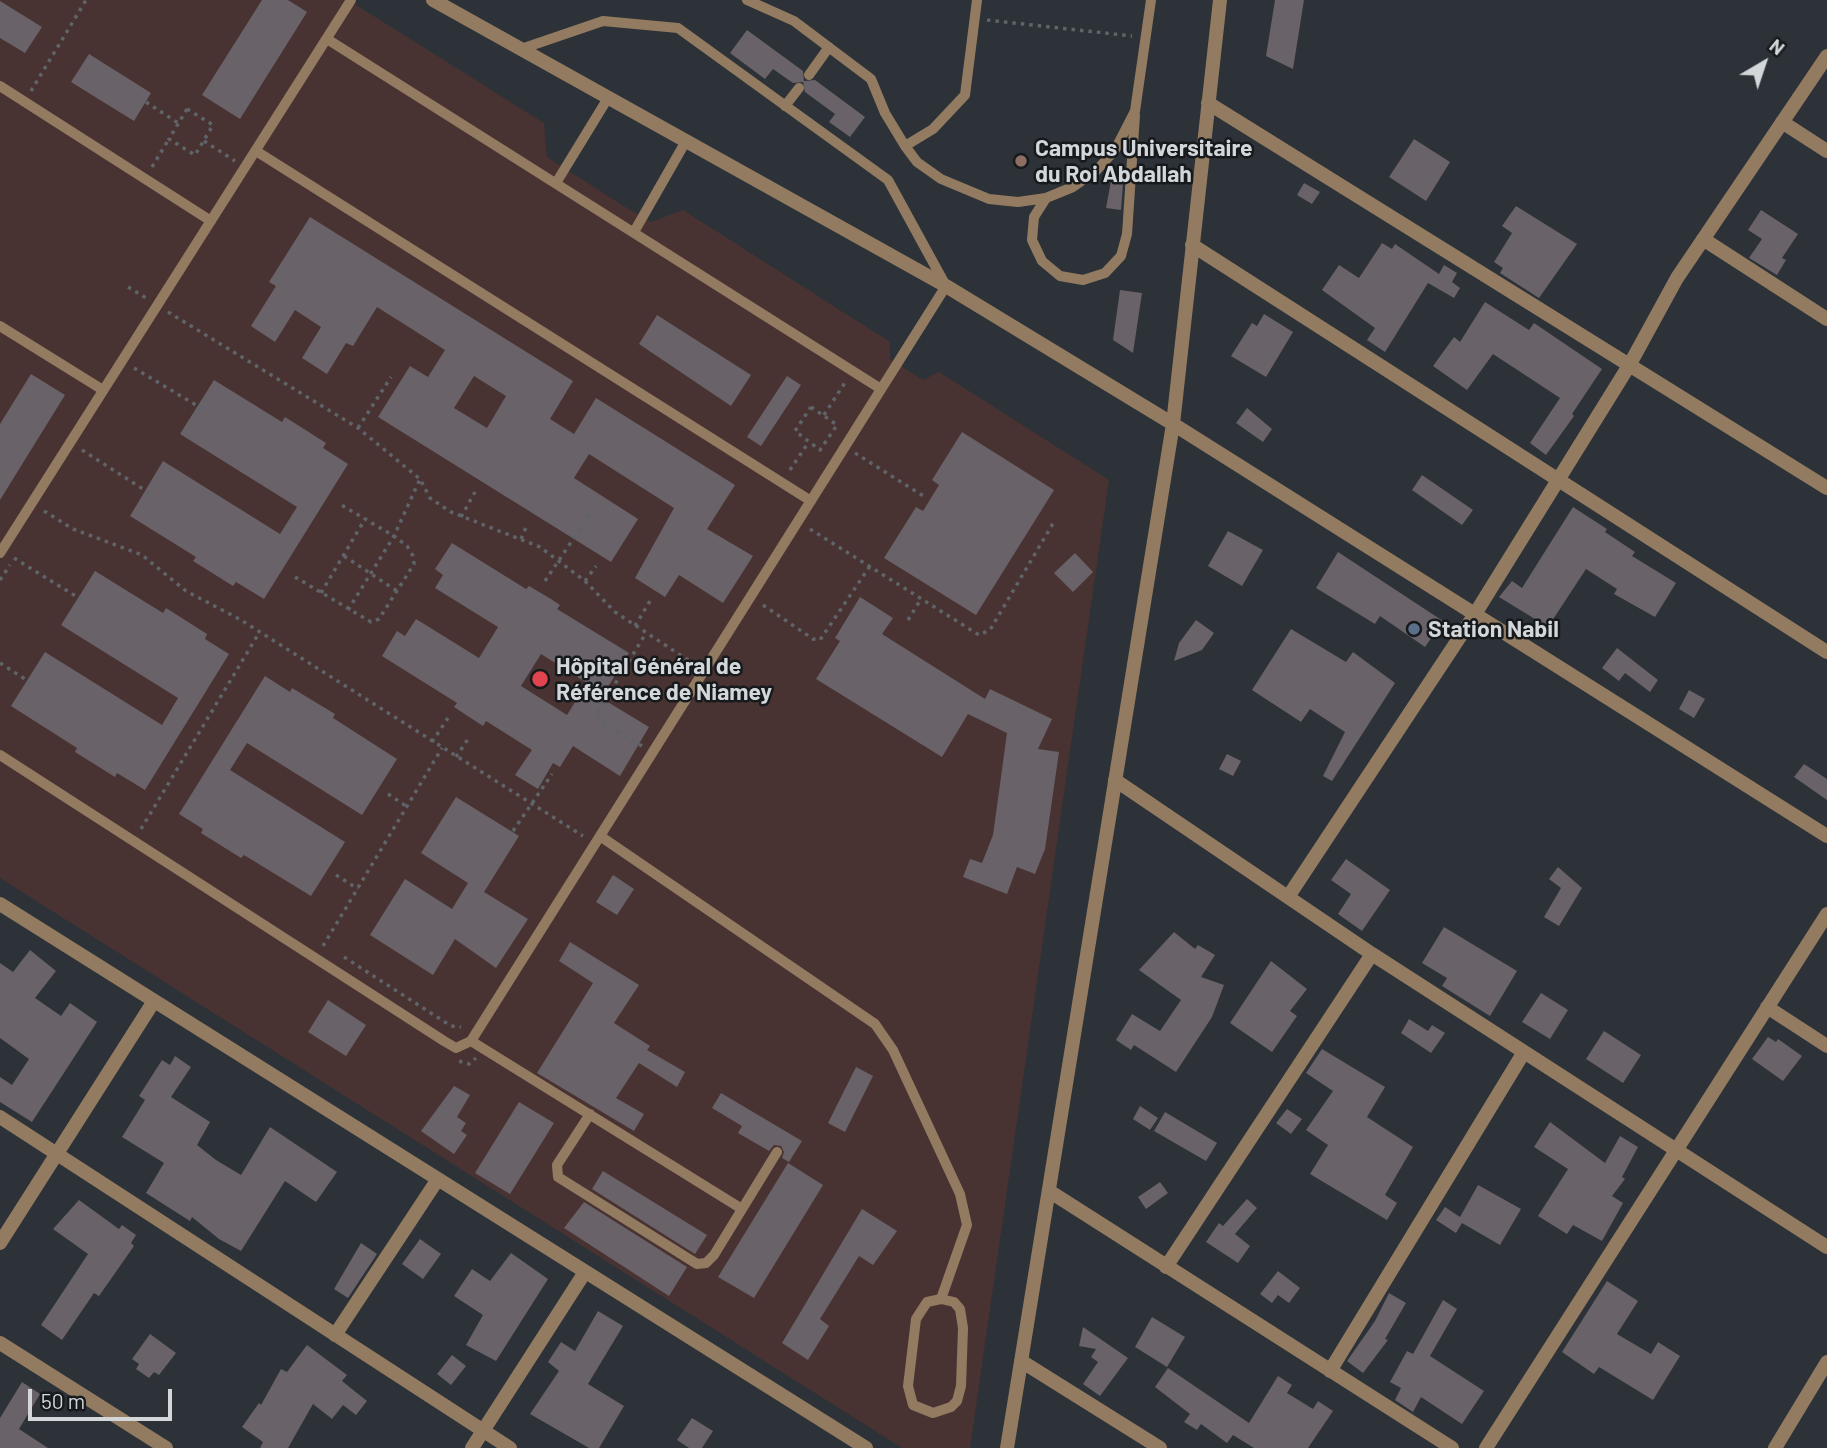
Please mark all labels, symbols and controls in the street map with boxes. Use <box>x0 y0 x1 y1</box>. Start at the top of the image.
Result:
north arrow <box>1729 28 1799 98</box>
text: N <box>1765 33 1790 59</box>
place label: Campus Universitaire du Roi Abdallah <box>1035 134 1253 188</box>
marker: Campus Universitaire du Roi Abdallah <box>1013 153 1029 169</box>
place label: Station Nabil <box>1428 615 1559 643</box>
marker: Station Nabil <box>1406 621 1422 637</box>
place label: Hôpital Général de Référence de Niamey <box>556 652 772 706</box>
marker: Hôpital Général de Référence de Niamey <box>530 669 550 689</box>
scale bar <box>32 1374 175 1418</box>
text: 50 m <box>41 1388 85 1413</box>

